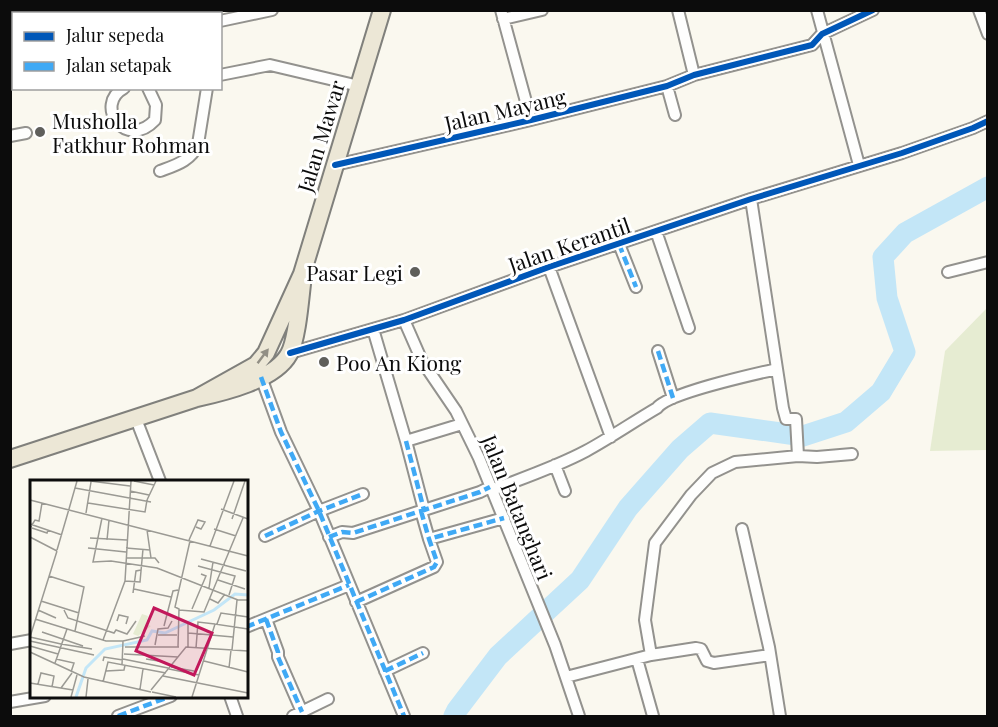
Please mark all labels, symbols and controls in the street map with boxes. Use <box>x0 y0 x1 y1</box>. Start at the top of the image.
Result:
legend <box>12 12 222 90</box>
text: Jalur sepeda <box>65 23 164 47</box>
text: Jalan setapak <box>65 53 172 77</box>
street label: Jalan Mawar <box>289 76 350 196</box>
street label: Jalan Mayang <box>441 81 569 137</box>
place label: Musholla Fatkhur Rohman <box>52 106 211 158</box>
marker: Musholla Fatkhur Rohman <box>33 125 47 139</box>
street label: Jalan Kerantil <box>503 210 634 278</box>
place label: Pasar Legi <box>306 258 403 286</box>
marker: Pasar Legi <box>408 265 422 279</box>
one-way arrow <box>257 348 269 364</box>
place label: Poo An Kiong <box>336 348 461 376</box>
marker: Poo An Kiong <box>317 355 331 369</box>
street label: Jalan Batanghari <box>476 429 560 584</box>
inset map <box>30 480 248 697</box>

